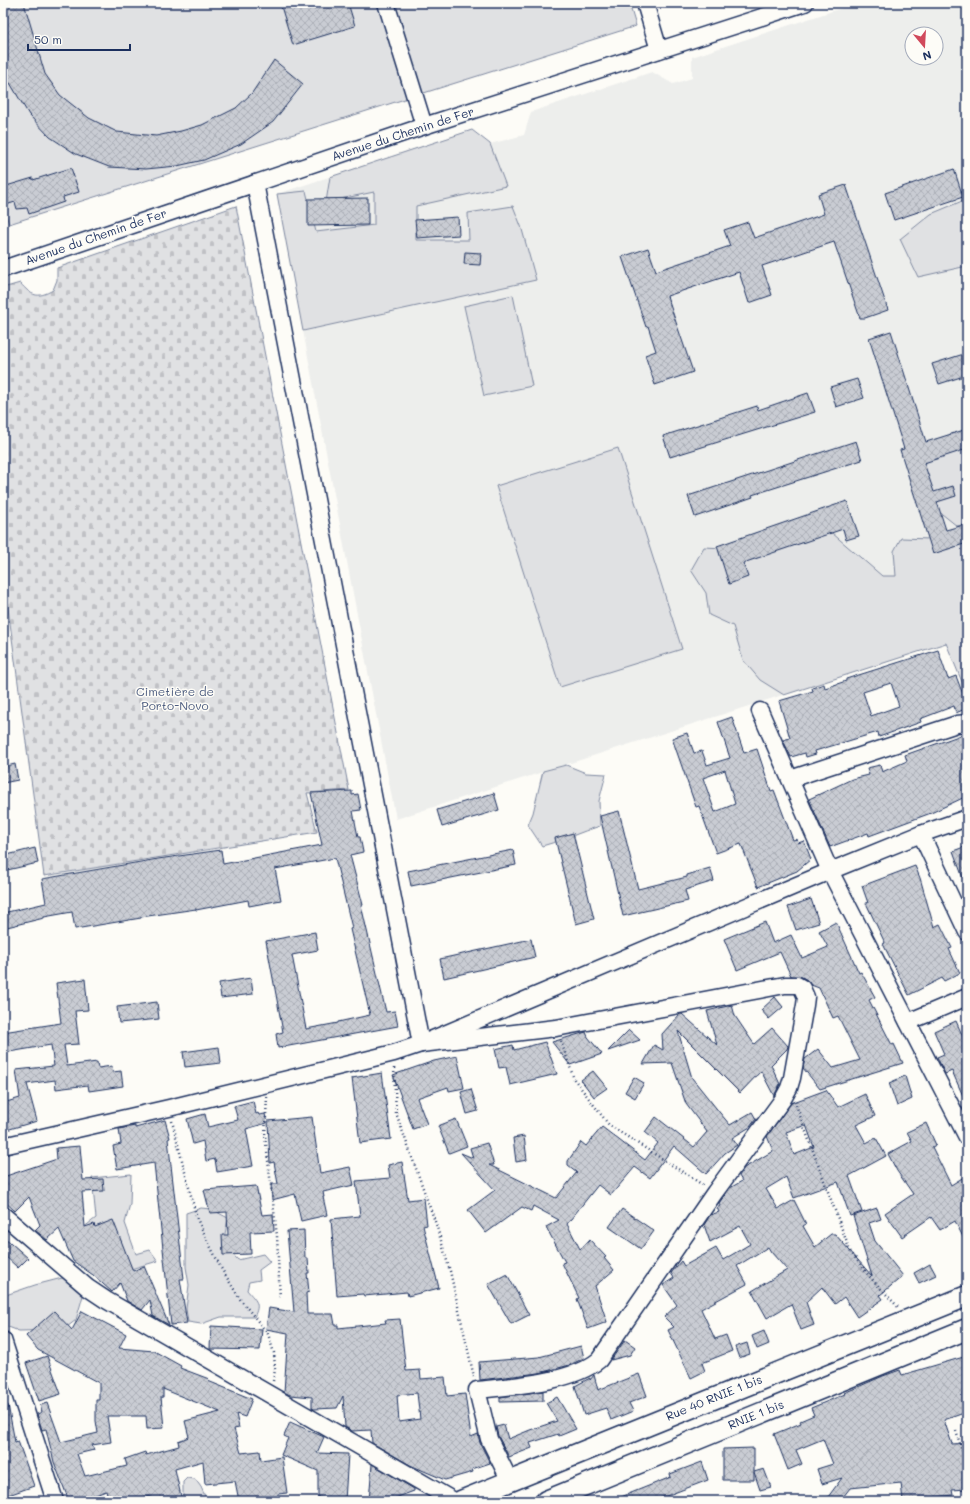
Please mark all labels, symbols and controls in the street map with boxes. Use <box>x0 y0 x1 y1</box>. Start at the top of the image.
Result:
scale bar <box>28 26 130 52</box>
north arrow <box>904 26 944 66</box>
text: 50 m <box>34 31 62 47</box>
text: N <box>921 48 934 64</box>
street label: Avenue du Chemin de Fer <box>329 102 476 164</box>
street label: Avenue du Chemin de Fer <box>23 204 169 268</box>
park label: Cimetière de Porto-Novo <box>136 683 214 713</box>
street label: Rue 40 RNIE 1 bis <box>664 1372 764 1424</box>
street label: RNIE 1 bis <box>726 1397 786 1433</box>

